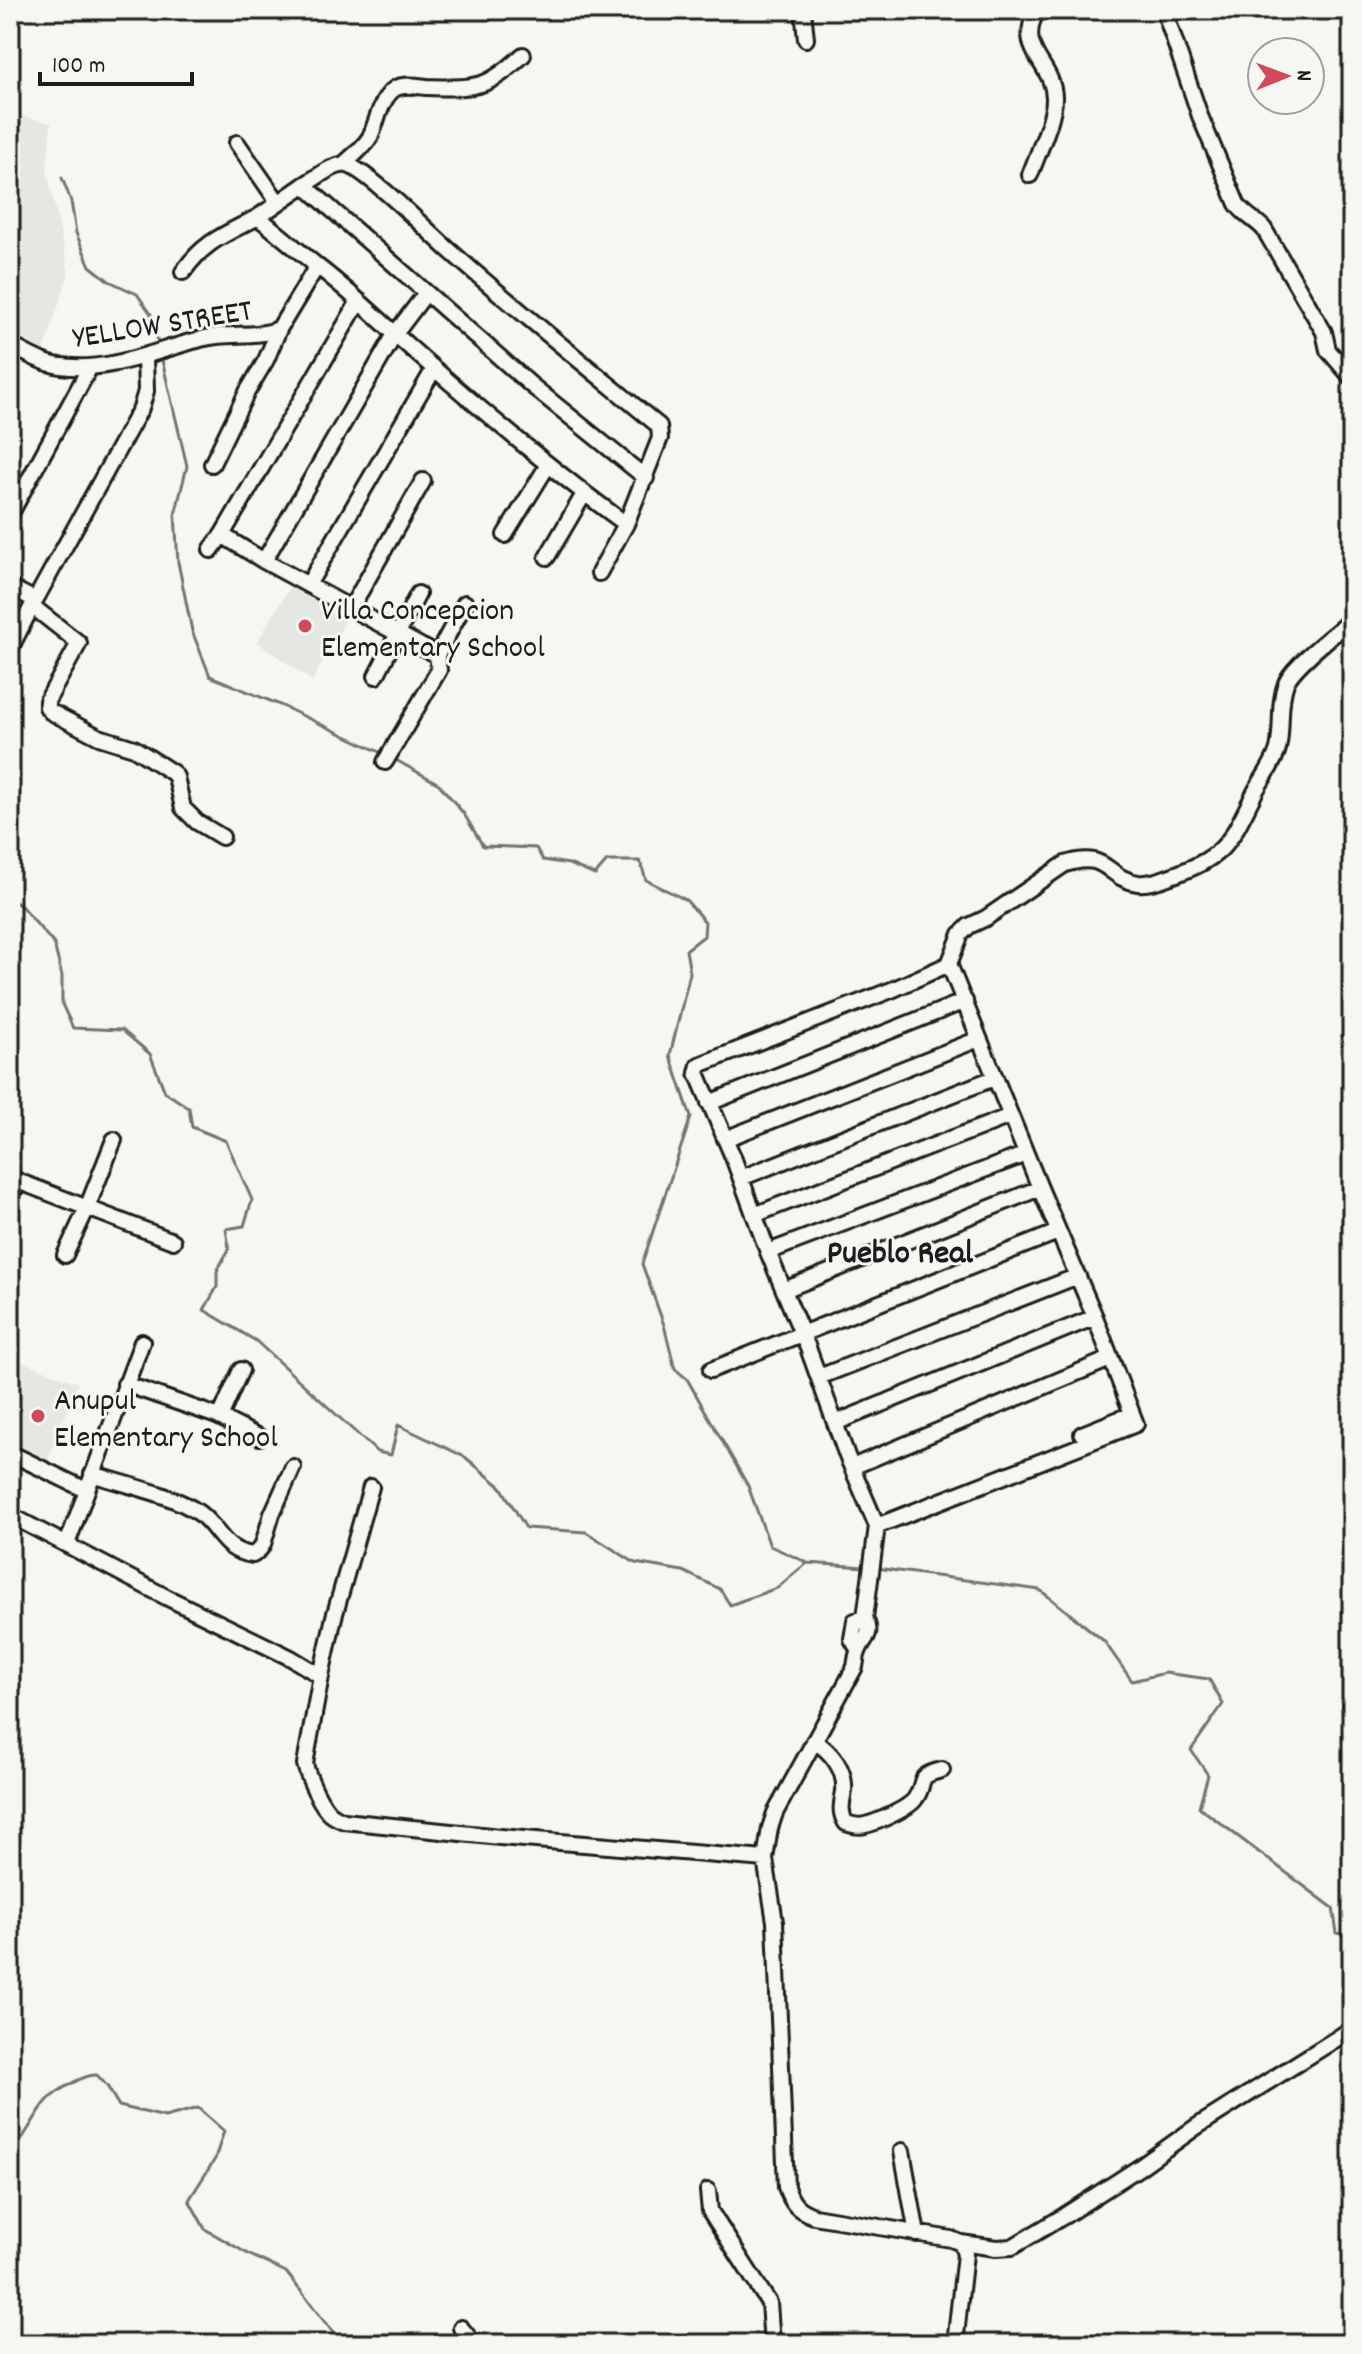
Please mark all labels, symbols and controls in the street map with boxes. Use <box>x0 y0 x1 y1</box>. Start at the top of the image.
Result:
scale bar <box>40 36 192 86</box>
north arrow <box>1246 36 1326 116</box>
text: 100 m <box>52 50 105 84</box>
text: N <box>1287 70 1318 82</box>
street label: YELLOW STREET <box>70 290 256 364</box>
place label: Villa Concepcion Elementary School <box>321 590 545 673</box>
marker: Villa Concepcion Elementary School <box>296 617 314 635</box>
district label: Pueblo Real <box>827 1231 974 1280</box>
place label: Anupul Elementary School <box>54 1380 278 1463</box>
marker: Anupul Elementary School <box>29 1407 47 1425</box>

